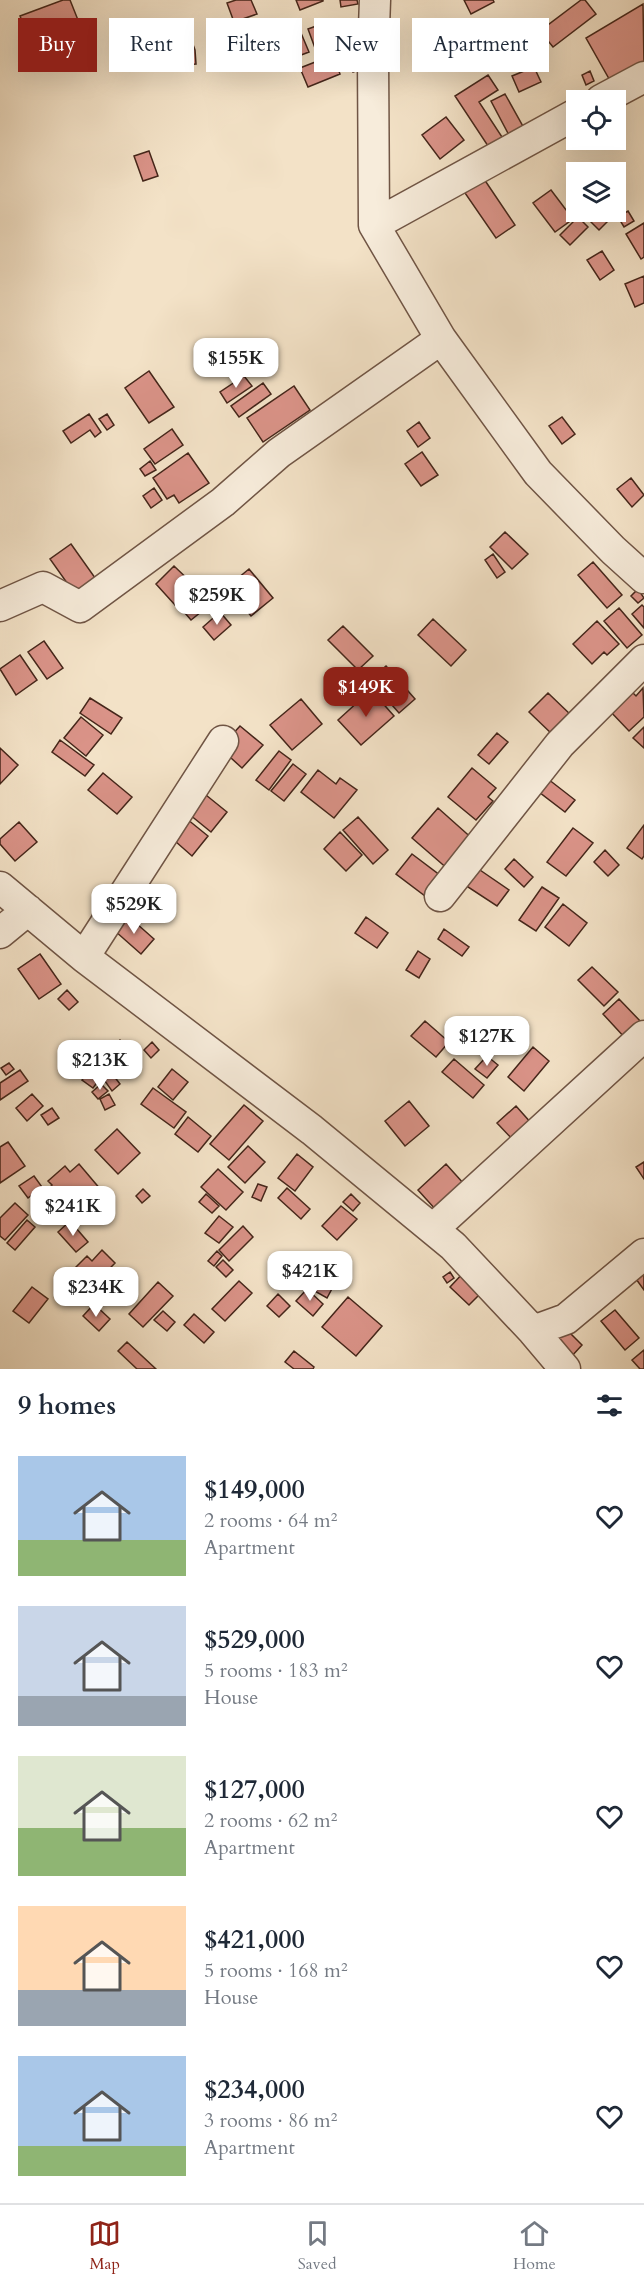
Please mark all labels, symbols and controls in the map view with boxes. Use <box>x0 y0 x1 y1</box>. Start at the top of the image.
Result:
chip: Buy <box>18 18 97 72</box>
chip: Rent <box>109 18 194 72</box>
chip: Filters <box>206 18 302 72</box>
chip: New <box>314 18 400 72</box>
chip: Apartment <box>412 18 549 72</box>
map controls <box>566 90 626 222</box>
button: locate <box>566 90 626 150</box>
button: layers <box>566 162 626 222</box>
pin: $155K <box>194 338 278 389</box>
text: $155K <box>207 344 265 371</box>
pin: $259K <box>175 575 259 626</box>
text: $259K <box>188 581 246 608</box>
pin: $149K <box>324 667 408 718</box>
text: $149K <box>337 673 395 700</box>
pin: $529K <box>92 884 176 935</box>
text: $529K <box>105 890 163 917</box>
pin: $127K <box>445 1016 529 1067</box>
text: $127K <box>458 1022 516 1049</box>
pin: $213K <box>58 1040 142 1091</box>
text: $213K <box>71 1046 129 1073</box>
pin: $241K <box>31 1186 115 1237</box>
text: $241K <box>44 1192 102 1219</box>
pin: $421K <box>268 1251 352 1302</box>
text: $421K <box>281 1257 339 1284</box>
pin: $234K <box>54 1267 138 1318</box>
text: $234K <box>67 1273 125 1300</box>
text: 9 homes <box>18 1388 116 1423</box>
icon: filters <box>593 1389 626 1422</box>
text: $149,000 <box>204 1472 305 1507</box>
icon: home <box>66 1480 138 1552</box>
icon: heart <box>593 1500 626 1533</box>
text: 2 rooms · 64 m² <box>204 1507 337 1534</box>
text: Apartment <box>204 1534 295 1561</box>
text: $529,000 <box>204 1622 305 1657</box>
icon: home <box>66 1630 138 1702</box>
icon: heart <box>593 1650 626 1683</box>
text: 5 rooms · 183 m² <box>204 1657 348 1684</box>
text: House <box>204 1684 258 1711</box>
text: $127,000 <box>204 1772 305 1807</box>
icon: home <box>66 1780 138 1852</box>
icon: heart <box>593 1800 626 1833</box>
text: 2 rooms · 62 m² <box>204 1807 337 1834</box>
text: Apartment <box>204 1834 295 1861</box>
text: $421,000 <box>204 1922 305 1957</box>
icon: home <box>66 1930 138 2002</box>
icon: heart <box>593 1950 626 1983</box>
text: 5 rooms · 168 m² <box>204 1957 348 1984</box>
text: House <box>204 1984 258 2011</box>
text: $234,000 <box>204 2072 305 2107</box>
icon: home <box>66 2080 138 2152</box>
icon: heart <box>593 2100 626 2133</box>
text: 3 rooms · 86 m² <box>204 2107 337 2134</box>
text: Apartment <box>204 2134 295 2161</box>
tab: Map <box>88 2217 121 2275</box>
tab: Saved <box>298 2217 336 2275</box>
tab: Home <box>513 2217 556 2275</box>

